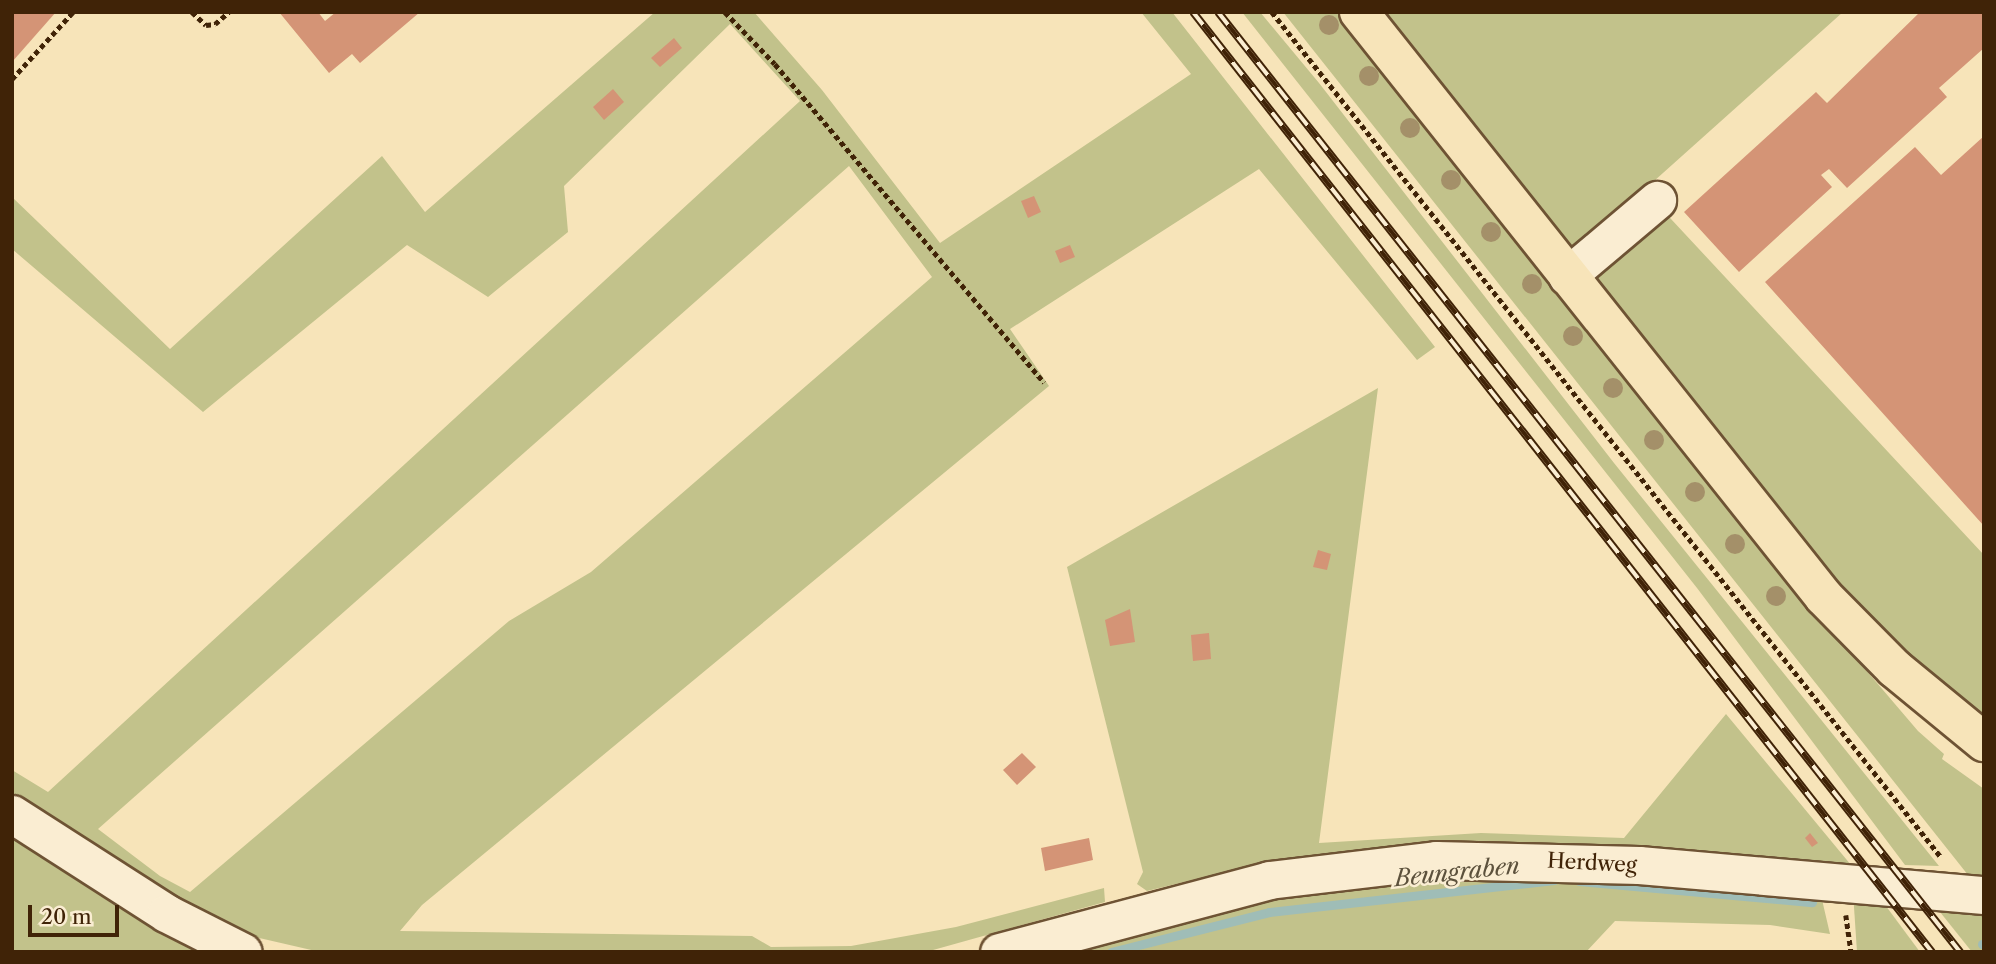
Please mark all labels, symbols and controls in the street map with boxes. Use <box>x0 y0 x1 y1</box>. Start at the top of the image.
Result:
street label: Herdweg <box>1546 848 1638 878</box>
water label: Beungraben <box>1393 852 1521 892</box>
scale bar <box>32 890 122 934</box>
text: 20 m <box>41 904 92 929</box>

